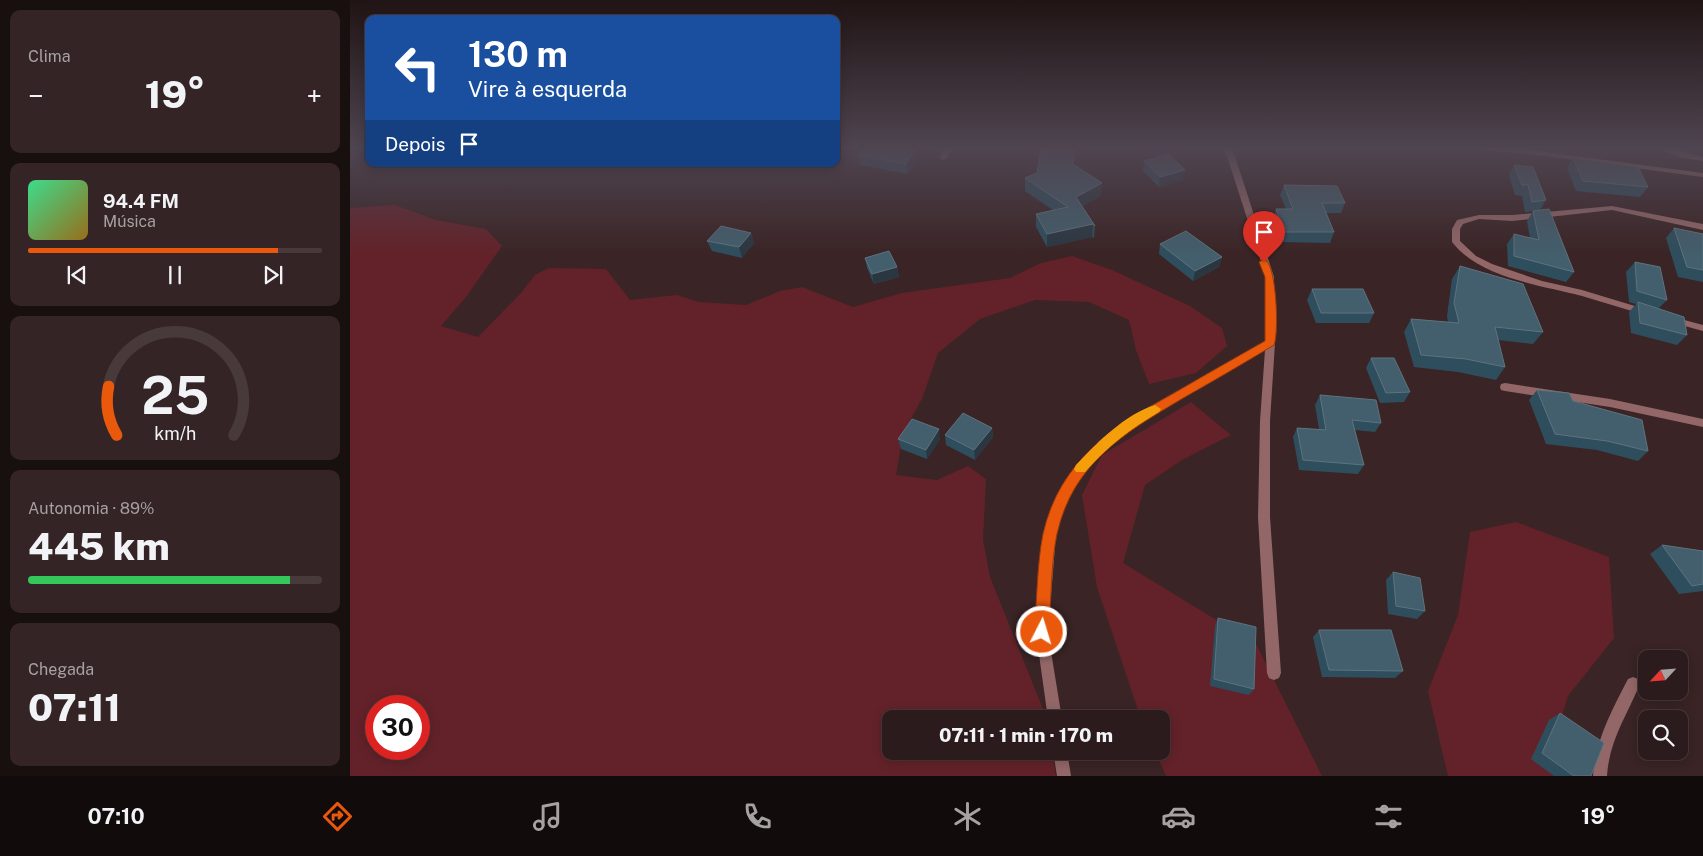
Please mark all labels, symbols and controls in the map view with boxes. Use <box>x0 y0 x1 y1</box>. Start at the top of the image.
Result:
text: 130 m <box>468 34 568 75</box>
icon: left <box>385 35 450 100</box>
text: Clima <box>28 47 71 66</box>
text: 19° <box>145 72 205 117</box>
text: Vire à esquerda <box>468 76 627 102</box>
text: − <box>28 79 44 112</box>
text: + <box>306 79 322 112</box>
icon: arrive <box>455 130 483 158</box>
text: Depois <box>385 133 445 155</box>
text: 94.4 FM <box>103 190 179 212</box>
pin <box>1243 211 1285 262</box>
text: Música <box>103 212 156 231</box>
icon: arrive <box>1250 218 1278 246</box>
icon: previous <box>63 261 91 289</box>
icon: pause <box>161 261 189 289</box>
icon: next <box>259 261 287 289</box>
text: 25 <box>141 365 209 426</box>
text: km/h <box>154 423 196 444</box>
text: Autonomia · 89% <box>28 499 155 518</box>
text: 445 km <box>28 524 170 569</box>
position arrow <box>1015 605 1067 657</box>
north arrow <box>1638 650 1688 700</box>
map controls <box>1638 650 1688 760</box>
text: Chegada <box>28 660 94 679</box>
text: 07:11 <box>28 685 121 730</box>
speed limit sign: 30 <box>365 695 430 760</box>
button: search <box>1638 710 1688 760</box>
text: 07:11 · 1 min · 170 m <box>939 724 1113 746</box>
icon: directions <box>320 799 355 834</box>
icon: music <box>530 799 565 834</box>
icon: phone <box>740 799 775 834</box>
icon: climate <box>950 799 985 834</box>
icon: car <box>1161 799 1196 834</box>
icon: filters <box>1371 799 1406 834</box>
text: 07:10 <box>88 803 145 829</box>
text: 19° <box>1581 803 1615 829</box>

